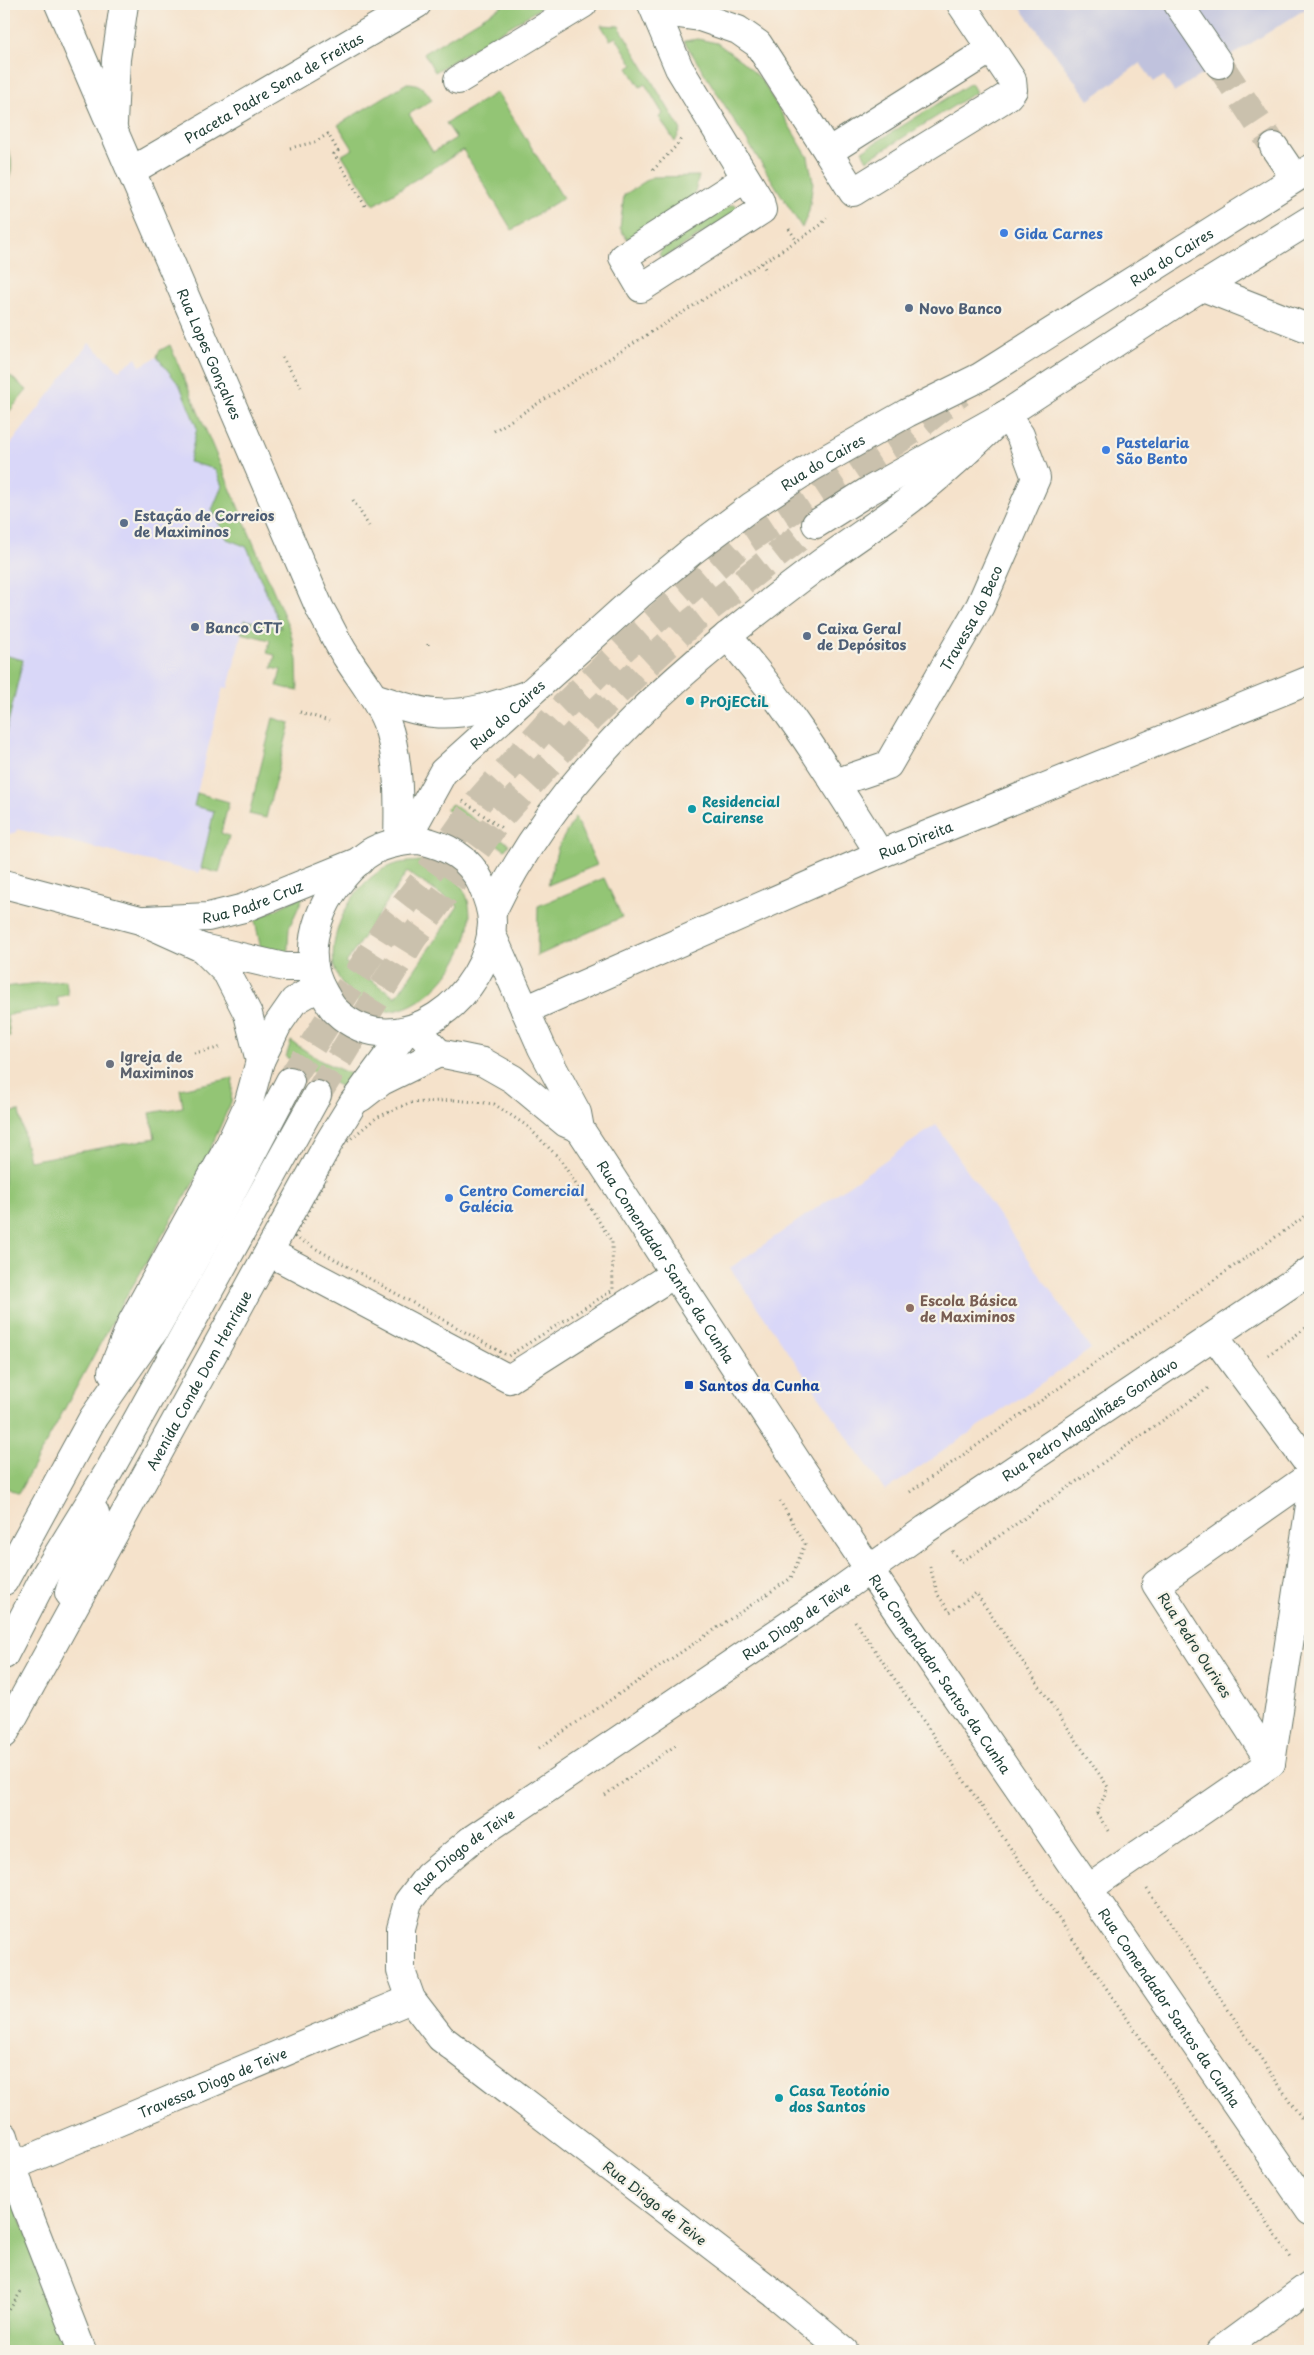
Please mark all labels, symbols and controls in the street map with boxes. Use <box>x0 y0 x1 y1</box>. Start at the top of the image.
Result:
street label: Praceta Padre Sena de Freitas <box>180 27 367 148</box>
street label: Rua do Caires <box>1125 222 1217 291</box>
place label: Gida Carnes <box>1014 223 1103 244</box>
marker: Gida Carnes <box>998 227 1010 239</box>
street label: Rua Lopes Gonçalves <box>172 285 247 423</box>
place label: Novo Banco <box>919 298 1002 319</box>
marker: Novo Banco <box>903 302 915 314</box>
street label: Rua do Caires <box>776 429 869 495</box>
place label: Pastelaria São Bento <box>1116 432 1190 469</box>
marker: Pastelaria São Bento <box>1100 444 1112 456</box>
place label: Estação de Correios de Maximinos <box>134 505 275 542</box>
marker: Estação de Correios de Maximinos <box>118 517 130 529</box>
street label: Travessa do Beco <box>934 562 1007 674</box>
place label: Banco CTT <box>205 617 283 638</box>
place label: Caixa Geral de Depósitos <box>817 618 907 655</box>
marker: Banco CTT <box>189 621 201 633</box>
marker: Caixa Geral de Depósitos <box>801 630 813 642</box>
street label: Rua do Caires <box>465 675 549 754</box>
place label: PrOjECtiL <box>700 691 769 712</box>
marker: PrOjECtiL <box>684 695 696 707</box>
place label: Residencial Cairense <box>702 791 780 828</box>
marker: Residencial Cairense <box>686 803 698 815</box>
street label: Rua Direita <box>875 815 956 864</box>
street label: Rua Padre Cruz <box>202 875 306 928</box>
place label: Igreja de Maximinos <box>120 1046 194 1083</box>
marker: Igreja de Maximinos <box>104 1058 116 1070</box>
street label: Rua Comendador Santos da Cunha <box>593 1156 740 1367</box>
place label: Centro Comercial Galécia <box>459 1180 585 1217</box>
marker: Centro Comercial Galécia <box>443 1192 455 1204</box>
street label: Avenida Conde Dom Henrique <box>140 1286 256 1474</box>
place label: Escola Básica de Maximinos <box>920 1290 1018 1327</box>
marker: Escola Básica de Maximinos <box>904 1302 916 1314</box>
street label: Rua Pedro Magalhães Gondavo <box>997 1352 1182 1486</box>
place label: Santos da Cunha <box>699 1375 820 1396</box>
marker: Santos da Cunha <box>683 1379 695 1391</box>
street label: Rua Comendador Santos da Cunha <box>865 1569 1017 1778</box>
street label: Rua Diogo de Teive <box>737 1576 854 1665</box>
street label: Rua Pedro Ourives <box>1153 1588 1237 1702</box>
street label: Rua Diogo de Teive <box>407 1803 518 1898</box>
street label: Rua Comendador Santos da Cunha <box>1094 1903 1246 2112</box>
street label: Travessa Diogo de Teive <box>135 2042 290 2123</box>
place label: Casa Teotónio dos Santos <box>789 2080 890 2117</box>
marker: Casa Teotónio dos Santos <box>773 2092 785 2104</box>
street label: Rua Diogo de Teive <box>599 2156 711 2250</box>

